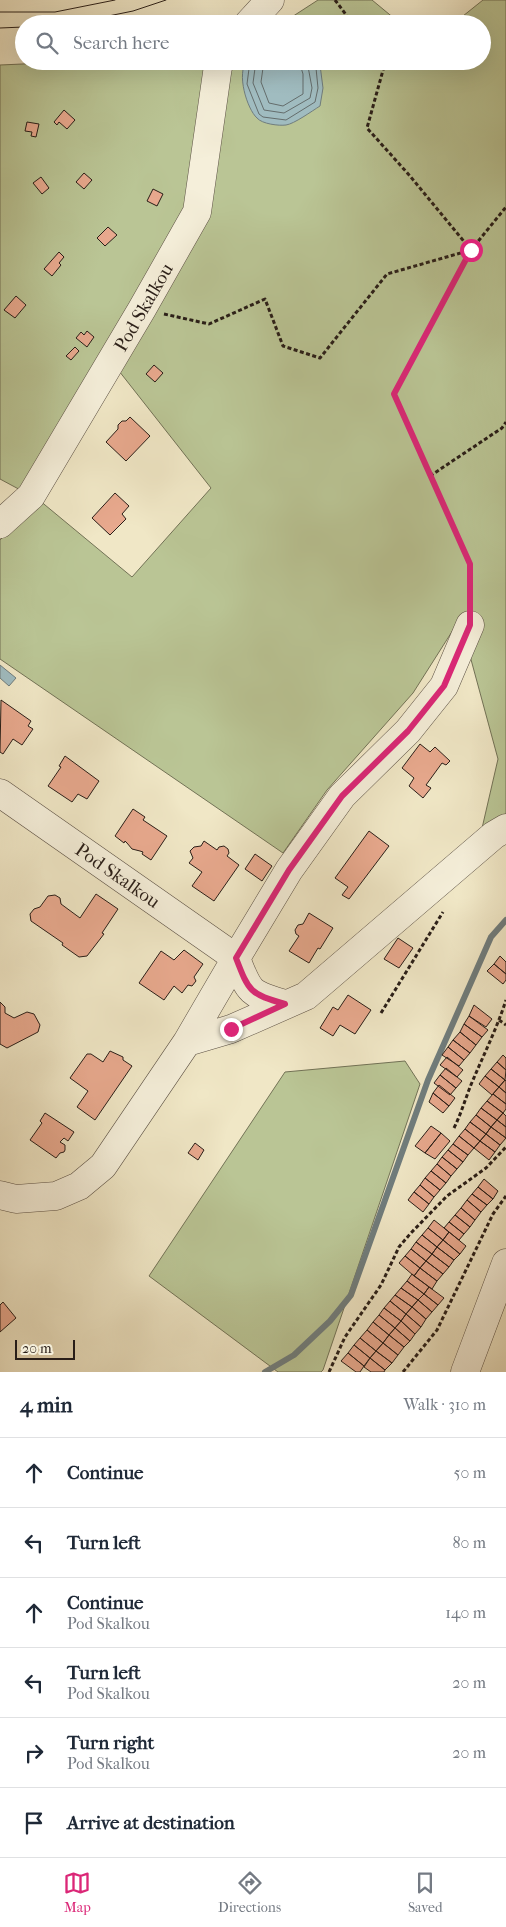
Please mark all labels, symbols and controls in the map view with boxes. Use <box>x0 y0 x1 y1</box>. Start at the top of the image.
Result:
search box <box>15 15 491 70</box>
icon: search <box>33 29 61 57</box>
text: Search here <box>73 32 169 54</box>
route start <box>460 239 483 262</box>
street label: Pod Skalkou <box>110 259 178 356</box>
street label: Pod Skalkou <box>71 839 164 913</box>
route end <box>220 1018 243 1041</box>
scale bar <box>15 1337 75 1360</box>
text: 20 m <box>22 1340 52 1357</box>
text: 4 min <box>20 1393 73 1417</box>
text: Walk · 310 m <box>403 1395 486 1414</box>
icon: ahead <box>20 1459 48 1487</box>
text: Continue <box>67 1462 143 1484</box>
text: 50 m <box>454 1463 486 1482</box>
icon: left <box>20 1529 48 1557</box>
text: Turn left <box>67 1532 141 1554</box>
text: 80 m <box>452 1533 486 1552</box>
text: Continue <box>67 1592 143 1614</box>
icon: ahead <box>20 1599 48 1627</box>
text: 140 m <box>445 1603 486 1622</box>
text: Pod Skalkou <box>67 1614 150 1633</box>
text: Turn left <box>67 1662 141 1684</box>
icon: left <box>20 1669 48 1697</box>
text: 20 m <box>452 1673 486 1692</box>
text: Pod Skalkou <box>67 1684 150 1703</box>
text: Turn right <box>67 1732 154 1754</box>
icon: right <box>20 1739 48 1767</box>
text: 20 m <box>452 1743 486 1762</box>
text: Pod Skalkou <box>67 1754 150 1773</box>
icon: arrive <box>20 1809 48 1837</box>
text: Arrive at destination <box>67 1812 235 1834</box>
tab: Map <box>63 1869 91 1916</box>
tab: Directions <box>218 1869 281 1916</box>
tab: Saved <box>408 1869 443 1916</box>

